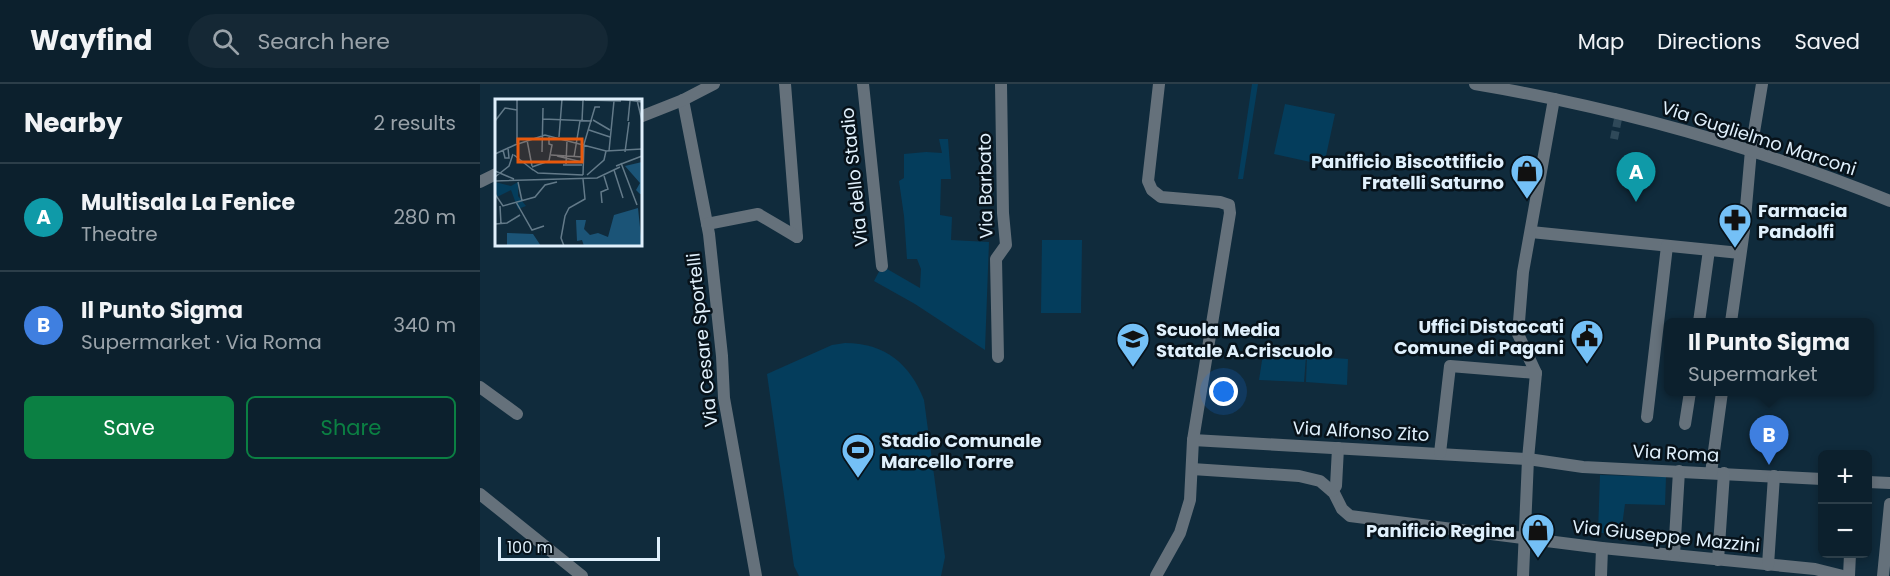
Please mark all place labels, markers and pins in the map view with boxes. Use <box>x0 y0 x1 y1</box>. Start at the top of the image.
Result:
place label: Panificio Biscottificio Fratelli Saturno <box>1311 149 1504 195</box>
pin: A <box>1616 152 1656 202</box>
shop icon: Panificio Biscottificio Fratelli Saturno <box>1509 153 1545 200</box>
place label: Farmacia Pandolfi <box>1758 198 1847 244</box>
pharmacy icon: Farmacia Pandolfi <box>1717 202 1753 249</box>
place label: Uffici Distaccati Comune di Pagani <box>1394 314 1564 360</box>
place label: Scuola Media Statale A.Criscuolo <box>1156 317 1333 363</box>
public building icon: Uffici Distaccati Comune di Pagani <box>1569 318 1605 365</box>
school or university icon: Scuola Media Statale A.Criscuolo <box>1115 321 1151 368</box>
pin: B <box>1750 416 1788 465</box>
place label: Stadio Comunale Marcello Torre <box>881 428 1042 474</box>
sports icon: Stadio Comunale Marcello Torre <box>840 432 876 479</box>
shop icon: Panificio Regina <box>1520 512 1556 559</box>
place label: Panificio Regina <box>1366 518 1515 543</box>

